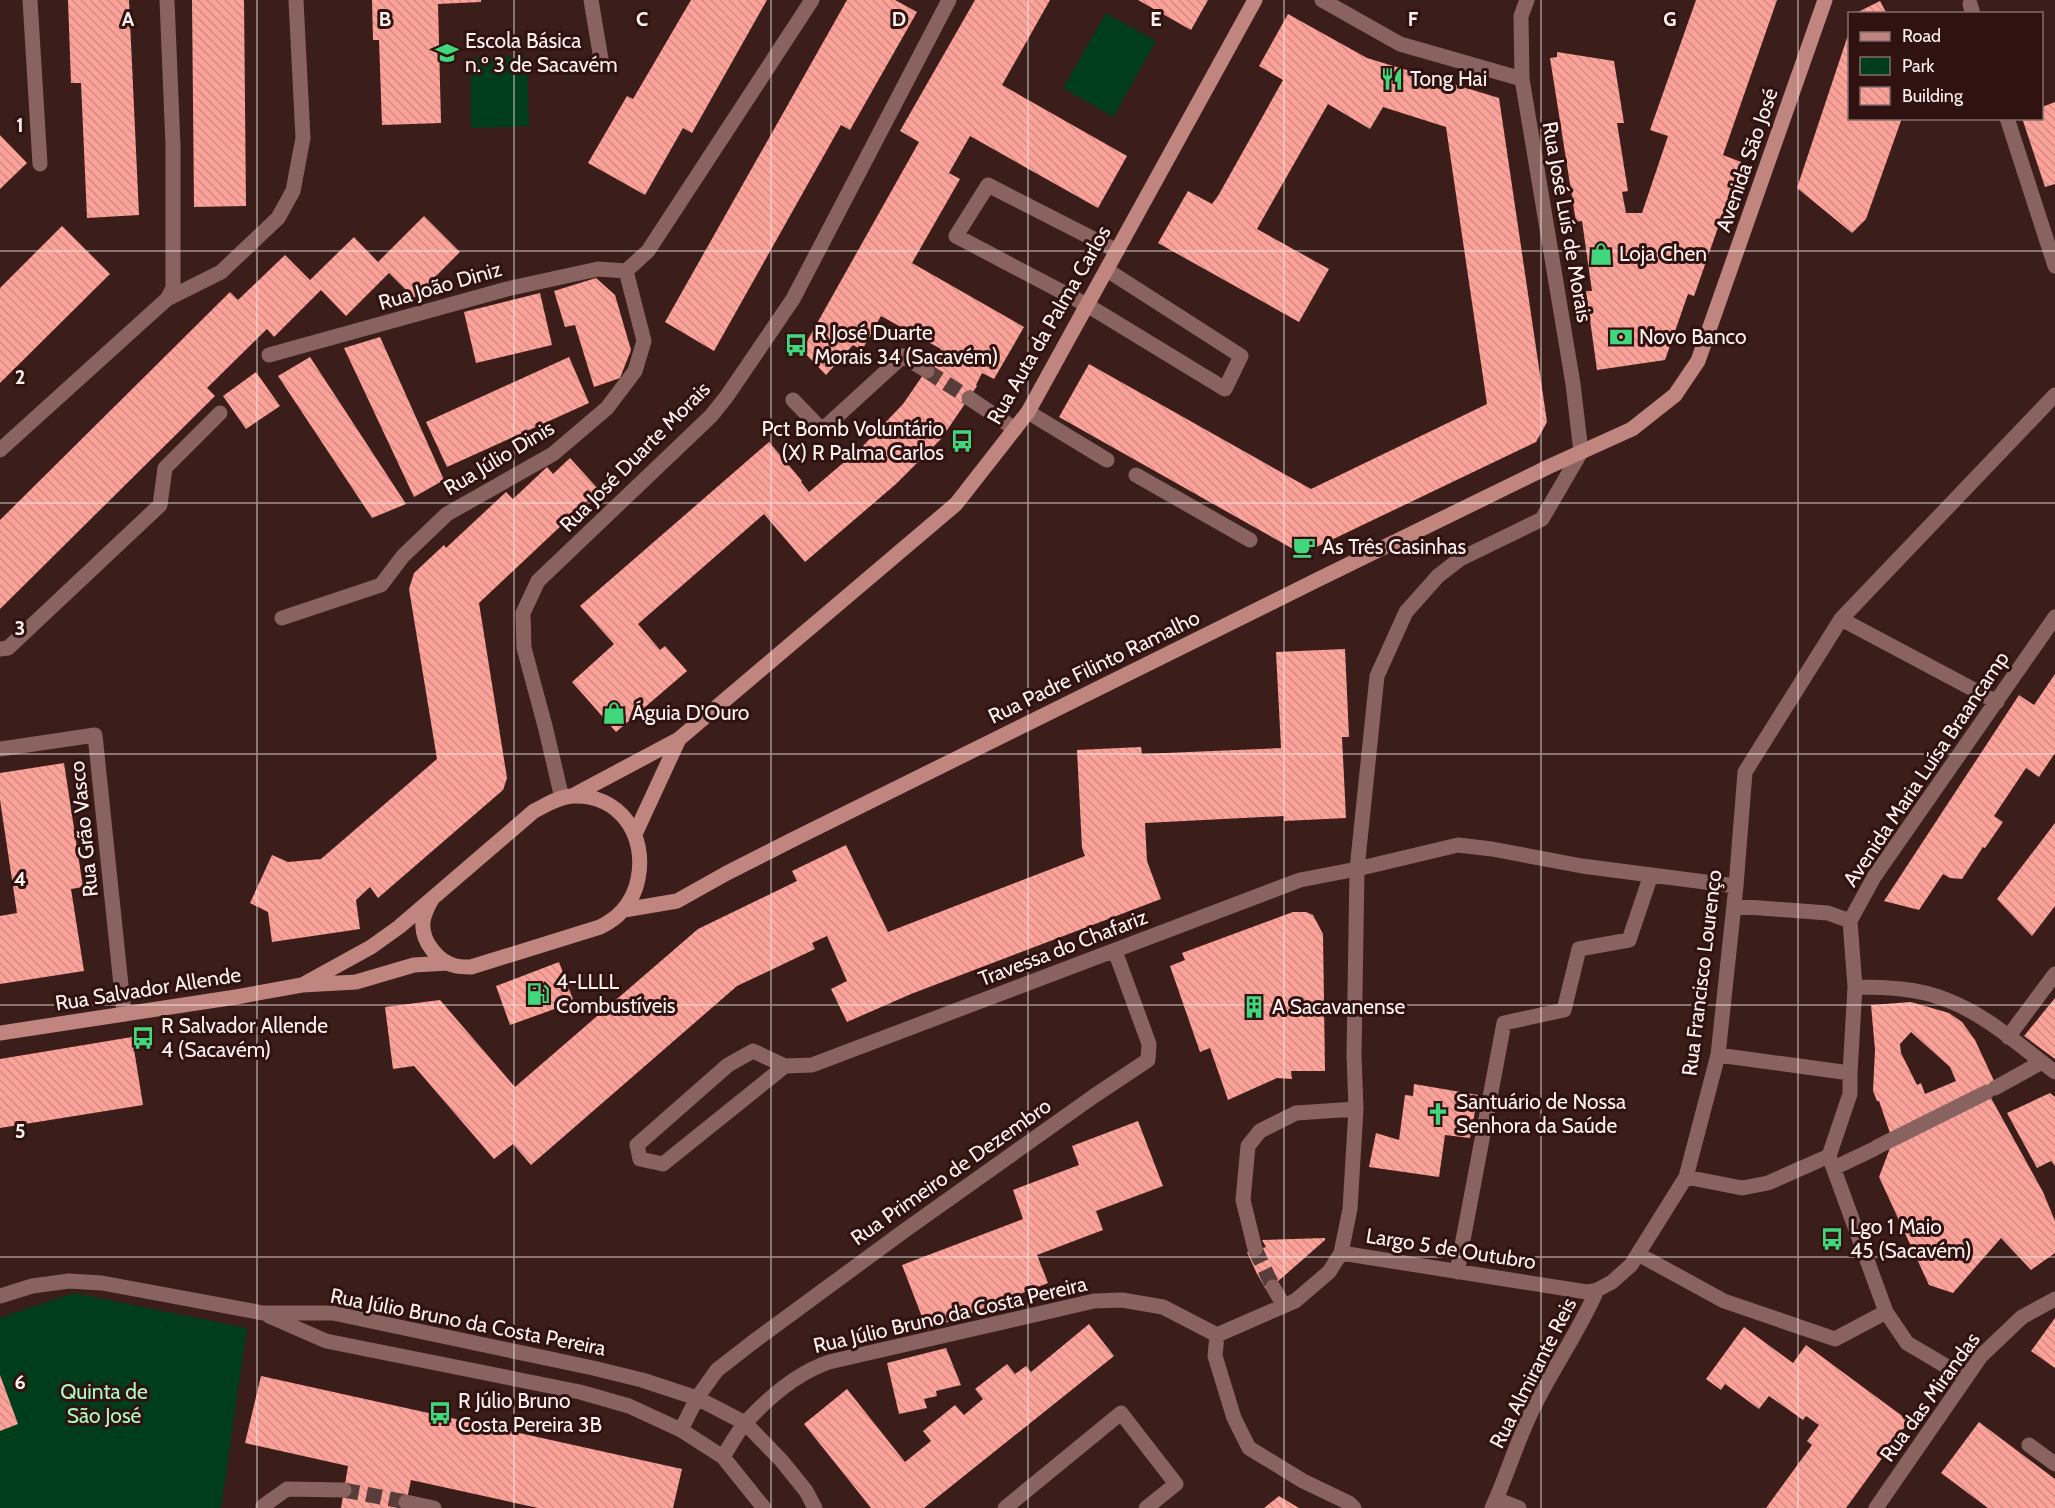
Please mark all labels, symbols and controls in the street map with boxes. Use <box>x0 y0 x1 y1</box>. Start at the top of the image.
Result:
text: A <box>122 7 135 31</box>
text: B <box>379 7 391 31</box>
text: C <box>636 7 648 31</box>
text: D <box>892 7 906 31</box>
text: E <box>1150 7 1162 31</box>
text: F <box>1408 7 1419 31</box>
text: G <box>1663 7 1677 31</box>
legend <box>1848 12 2043 120</box>
text: Road <box>1902 25 1941 47</box>
place label: Escola Básica n.º 3 de Sacavém <box>465 28 618 77</box>
school or university icon: Escola Básica n.º 3 de Sacavém <box>434 40 460 66</box>
text: Park <box>1902 55 1935 77</box>
restaurant icon: Tong Hai <box>1379 66 1405 92</box>
place label: Tong Hai <box>1410 66 1487 91</box>
street label: Avenida São José <box>1710 84 1783 235</box>
text: Building <box>1902 85 1964 107</box>
text: 1 <box>16 113 24 137</box>
street label: Rua José Luís de Morais <box>1538 120 1598 325</box>
street label: Rua Auta da Palma Carlos <box>981 221 1116 428</box>
shop icon: Loja Chen <box>1588 241 1614 267</box>
place label: Loja Chen <box>1619 241 1707 267</box>
street label: Rua João Diniz <box>375 256 504 315</box>
place label: R José Duarte Morais 34 (Sacavém) <box>814 320 998 369</box>
bank icon: Novo Banco <box>1608 324 1634 350</box>
place label: Novo Banco <box>1639 324 1747 349</box>
bus stop icon: R José Duarte Morais 34 (Sacavém) <box>783 332 809 358</box>
text: 2 <box>15 365 25 389</box>
street label: Rua José Duarte Morais <box>554 376 715 537</box>
street label: Rua Júlio Dinis <box>439 415 559 500</box>
place label: Pct Bomb Voluntário (X) R Palma Carlos <box>762 416 944 465</box>
bus stop icon: Pct Bomb Voluntário (X) R Palma Carlos <box>949 428 975 454</box>
cafe icon: As Três Casinhas <box>1291 534 1317 560</box>
place label: As Três Casinhas <box>1322 534 1467 559</box>
street label: Rua Padre Filinto Ramalho <box>984 604 1204 729</box>
text: 3 <box>15 616 25 640</box>
street label: Avenida Maria Luísa Braancamp <box>1837 646 2014 891</box>
shop icon: Águia D'Ouro <box>601 700 627 726</box>
place label: Águia D'Ouro <box>632 700 749 725</box>
street label: Rua Grão Vasco <box>64 760 103 898</box>
text: 4 <box>14 867 26 891</box>
street label: Rua Francisco Lourenço <box>1676 868 1727 1077</box>
street label: Travessa do Chafariz <box>975 904 1151 991</box>
street label: Rua Salvador Allende <box>53 961 243 1016</box>
place label: 4-LLLL Combustíveis <box>556 969 676 1018</box>
fuel station icon: 4-LLLL Combustíveis <box>525 981 551 1007</box>
building icon: A Sacavanense <box>1241 994 1267 1020</box>
place label: A Sacavanense <box>1272 994 1405 1019</box>
place label: R Salvador Allende 4 (Sacavém) <box>161 1013 328 1062</box>
bus stop icon: R Salvador Allende 4 (Sacavém) <box>130 1025 156 1051</box>
place label: Santuário de Nossa Senhora da Saúde <box>1456 1089 1626 1138</box>
street label: Rua Primeiro de Dezembro <box>846 1093 1056 1250</box>
church icon: Santuário de Nossa Senhora da Saúde <box>1425 1101 1451 1127</box>
text: 5 <box>15 1119 25 1143</box>
place label: Lgo 1 Maio 45 (Sacavém) <box>1850 1214 1972 1263</box>
street label: Largo 5 de Outubro <box>1364 1223 1538 1274</box>
bus stop icon: Lgo 1 Maio 45 (Sacavém) <box>1819 1226 1845 1252</box>
street label: Rua Júlio Bruno da Costa Pereira <box>811 1271 1089 1358</box>
street label: Rua Júlio Bruno da Costa Pereira <box>328 1283 608 1360</box>
street label: Rua Almirante Reis <box>1484 1293 1581 1452</box>
street label: Rua das Mirandas <box>1874 1327 1985 1466</box>
text: 6 <box>14 1370 26 1394</box>
park label: Quinta de São José <box>60 1379 148 1428</box>
place label: R Júlio Bruno Costa Pereira 3B <box>458 1388 602 1437</box>
bus stop icon: R Júlio Bruno Costa Pereira 3B <box>427 1400 453 1426</box>

